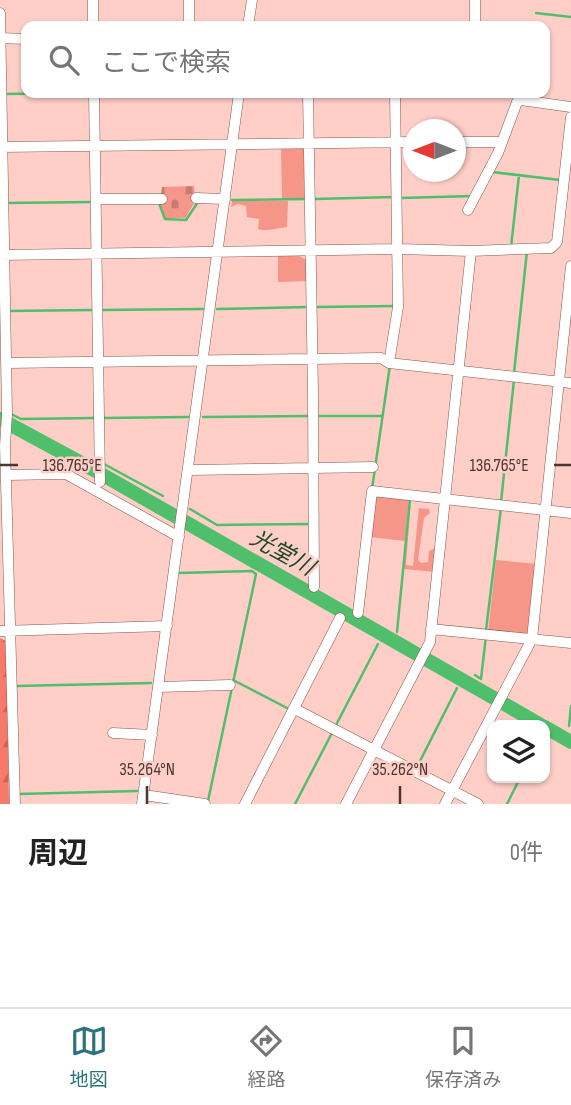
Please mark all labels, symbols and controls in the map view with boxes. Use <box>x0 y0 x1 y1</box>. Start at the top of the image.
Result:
search box <box>21 21 550 98</box>
icon: search <box>45 41 83 79</box>
text: ここで検索 <box>101 48 231 79</box>
north arrow <box>403 119 466 182</box>
text: 136.765°E <box>42 455 102 476</box>
text: 136.765°E <box>469 455 529 476</box>
water label: 光堂川 <box>245 524 322 583</box>
map controls <box>487 720 550 783</box>
button: layers <box>487 720 550 783</box>
text: 35.264°N <box>119 759 175 780</box>
text: 35.262°N <box>372 759 428 780</box>
text: 周辺 <box>28 836 88 872</box>
text: 0件 <box>510 839 543 867</box>
tab: 地図 <box>70 1022 108 1092</box>
tab: 経路 <box>247 1022 285 1092</box>
tab: 保存済み <box>425 1022 501 1092</box>

